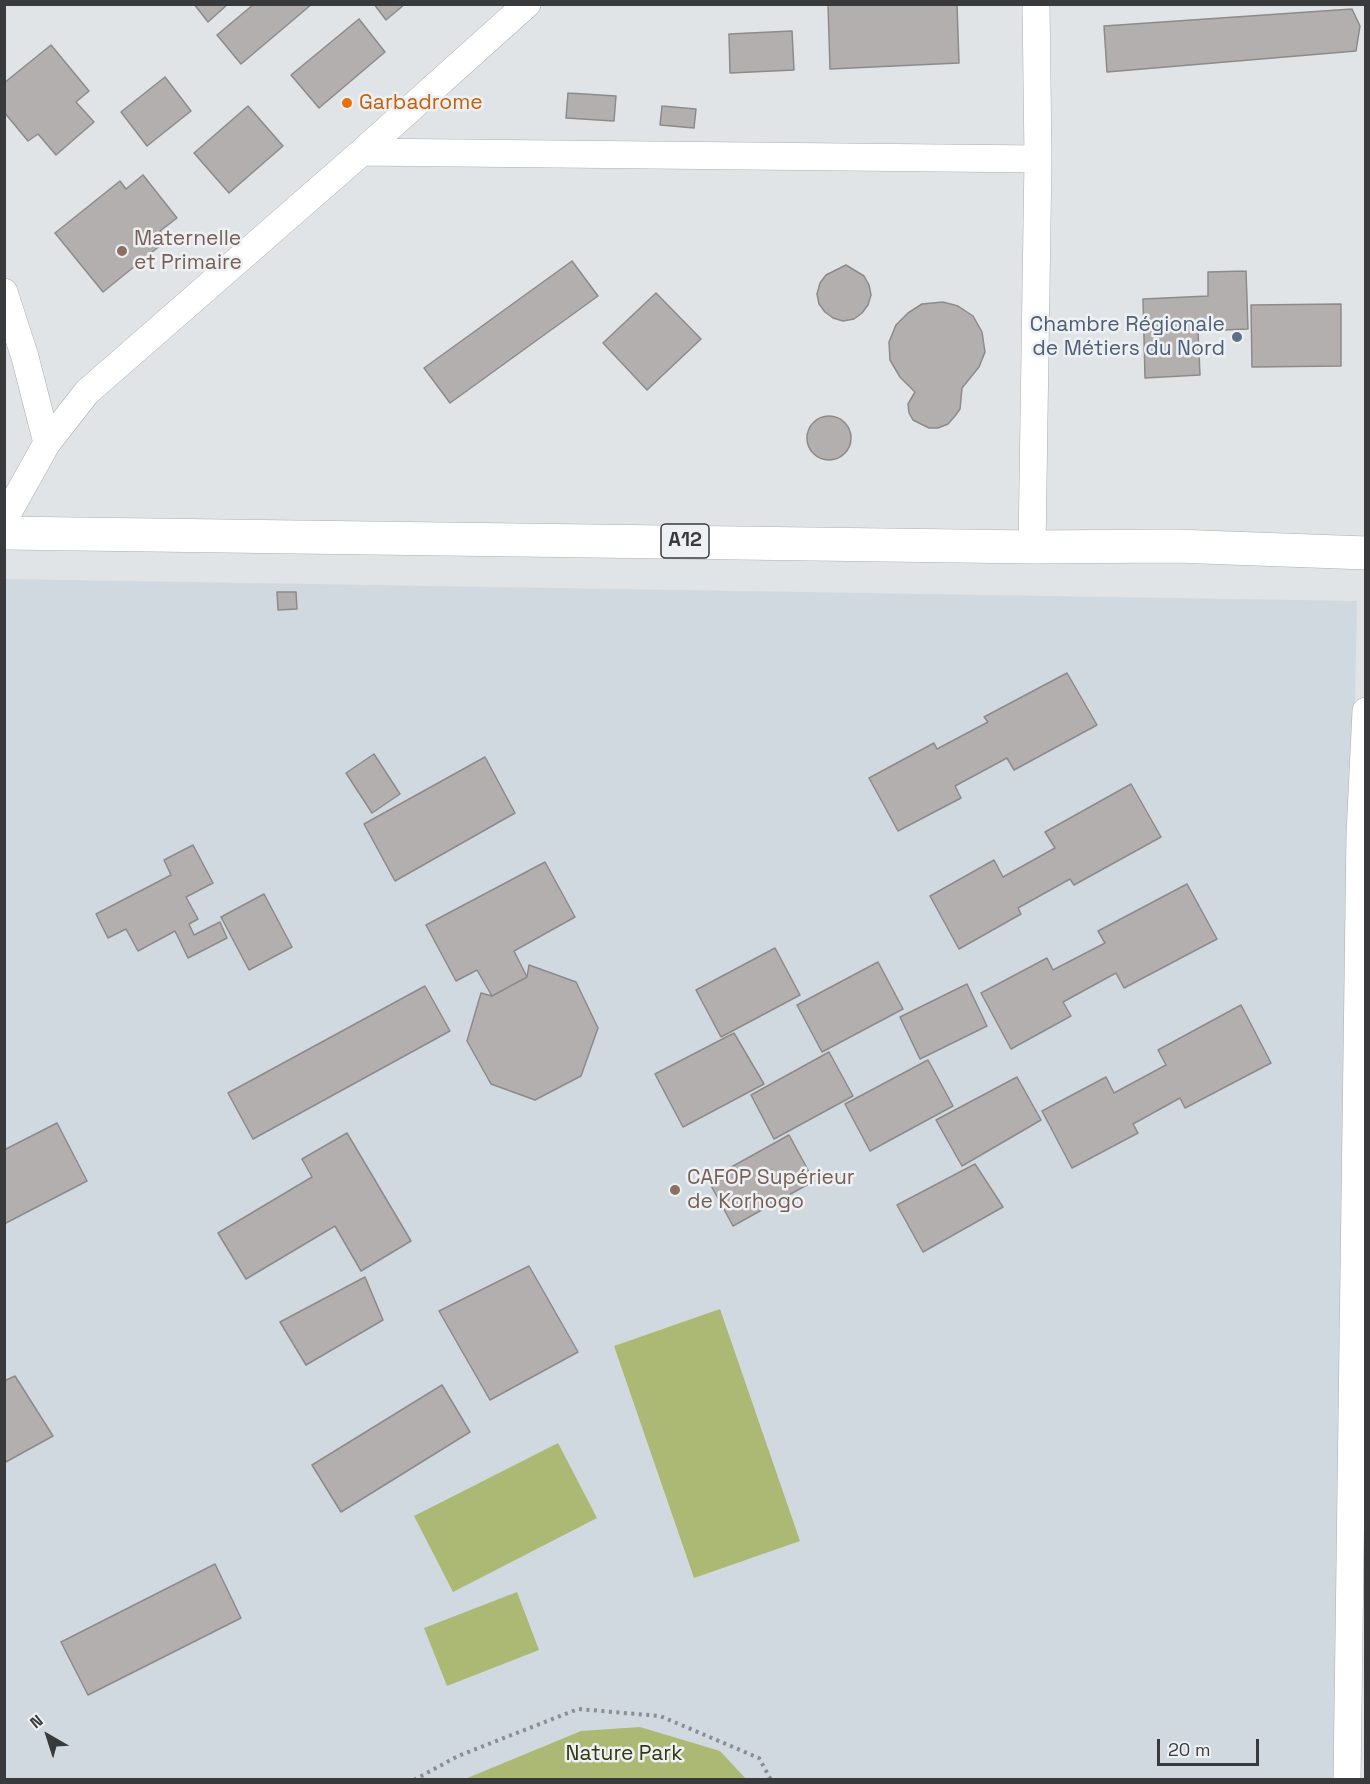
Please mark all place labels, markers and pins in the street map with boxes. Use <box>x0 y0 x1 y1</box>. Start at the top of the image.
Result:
place label: Garbadrome <box>359 90 483 116</box>
marker: Garbadrome <box>340 96 354 110</box>
place label: Maternelle et Primaire <box>134 226 242 276</box>
marker: Maternelle et Primaire <box>115 244 129 258</box>
place label: Chambre Régionale de Métiers du Nord <box>1030 312 1225 362</box>
marker: Chambre Régionale de Métiers du Nord <box>1230 330 1244 344</box>
place label: CAFOP Supérieur de Korhogo <box>687 1165 855 1215</box>
marker: CAFOP Supérieur de Korhogo <box>668 1183 682 1197</box>

